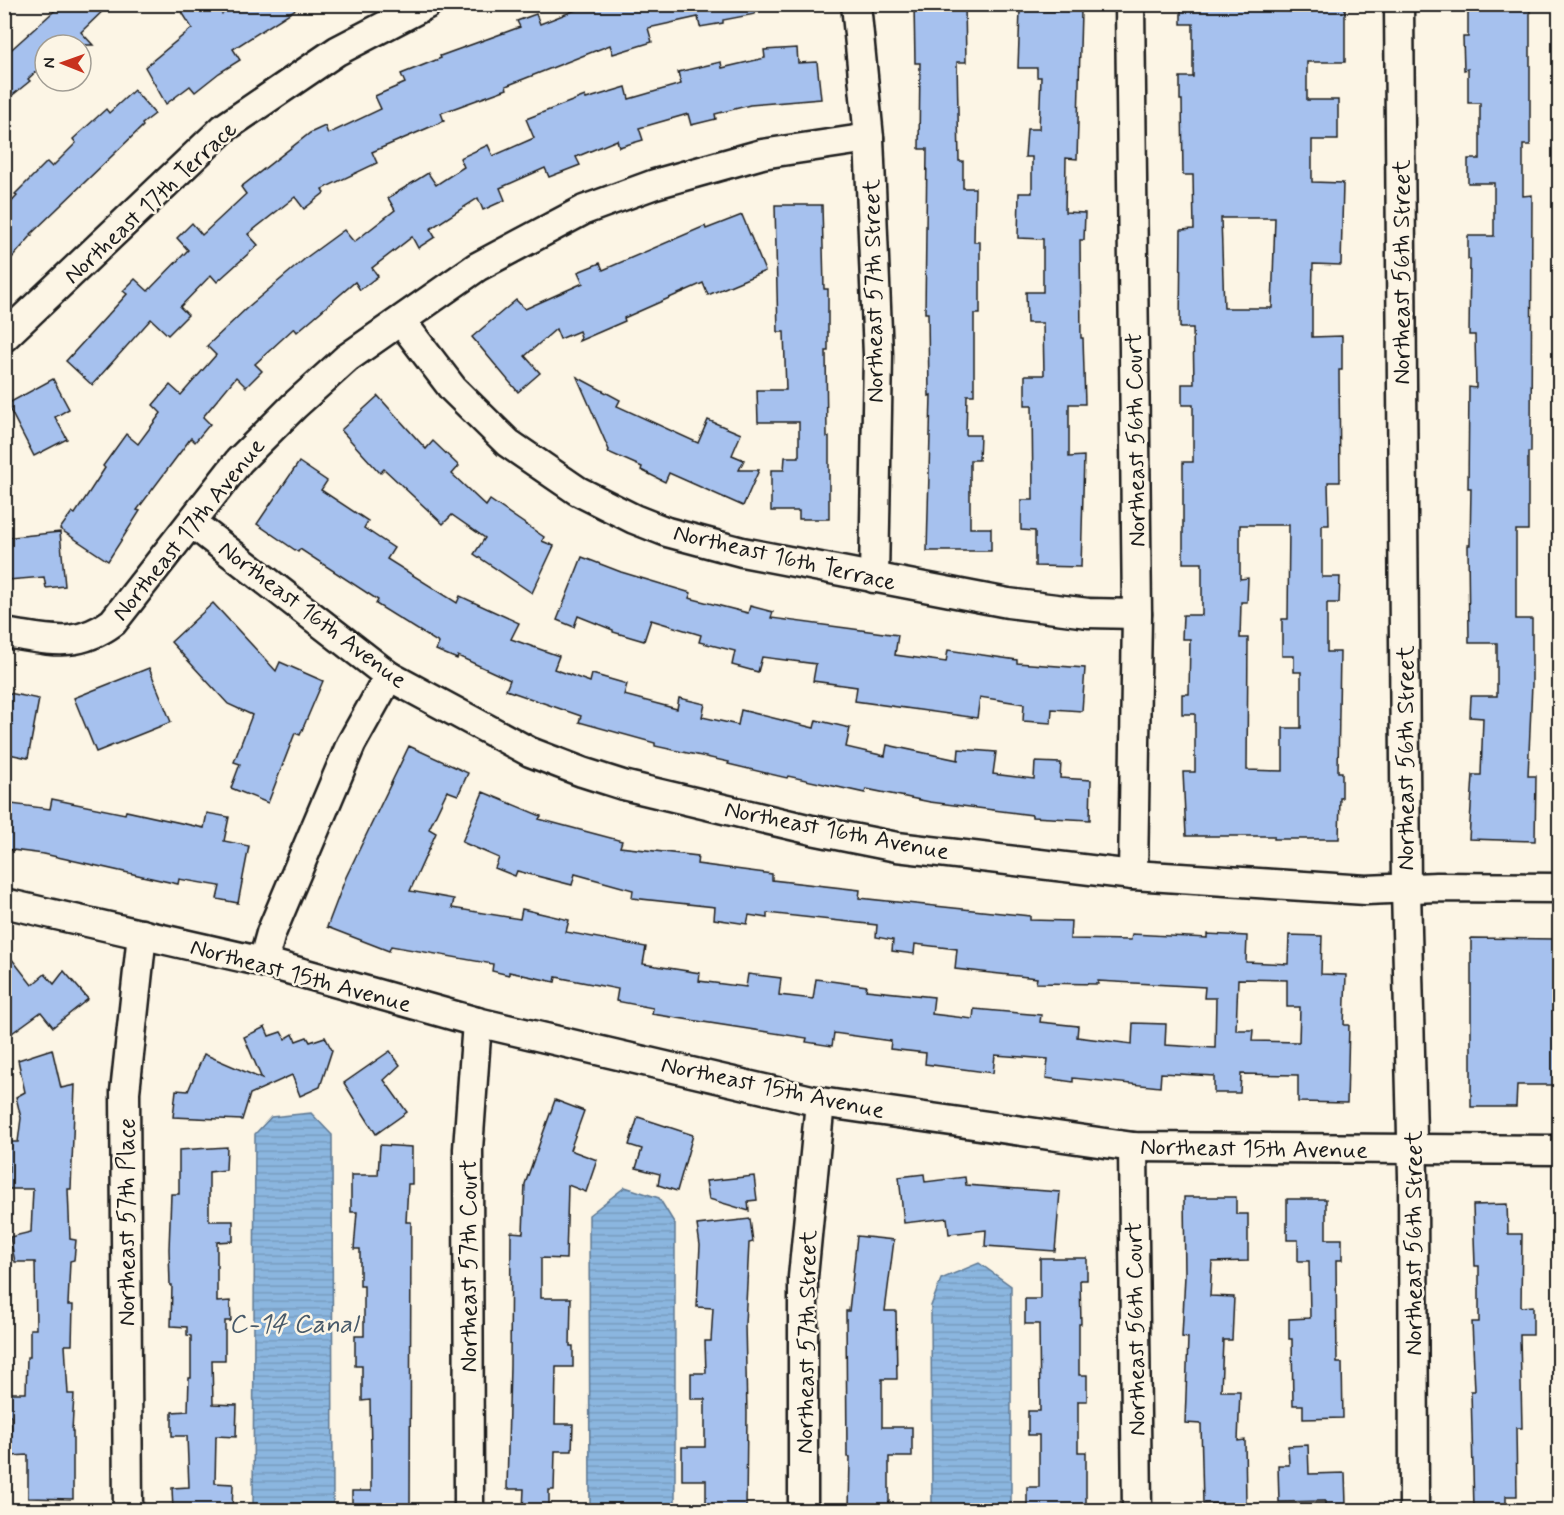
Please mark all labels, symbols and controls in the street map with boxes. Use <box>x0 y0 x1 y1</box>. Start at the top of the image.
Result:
north arrow <box>33 33 93 93</box>
text: N <box>39 57 60 68</box>
street label: Northeast 17th Terrace <box>58 115 244 292</box>
street label: Northeast 56th Street <box>1387 159 1418 385</box>
street label: Northeast 57th Street <box>857 179 892 403</box>
street label: Northeast 56th Court <box>1119 333 1154 547</box>
street label: Northeast 17th Avenue <box>106 432 273 628</box>
street label: Northeast 16th Terrace <box>670 518 899 599</box>
street label: Northeast 16th Avenue <box>212 534 413 696</box>
street label: Northeast 56th Street <box>1391 645 1422 871</box>
street label: Northeast 16th Avenue <box>722 794 952 868</box>
street label: Northeast 15th Avenue <box>187 932 415 1021</box>
street label: Northeast 15th Avenue <box>658 1050 887 1127</box>
street label: Northeast 57th Place <box>112 1118 143 1326</box>
street label: Northeast 56th Street <box>1399 1130 1430 1356</box>
street label: Northeast 15th Avenue <box>1140 1132 1368 1167</box>
street label: Northeast 57th Court <box>454 1159 485 1373</box>
street label: Northeast 56th Court <box>1119 1222 1154 1436</box>
street label: Northeast 57th Street <box>790 1230 825 1454</box>
water label: C-14 Canal <box>229 1308 361 1342</box>

